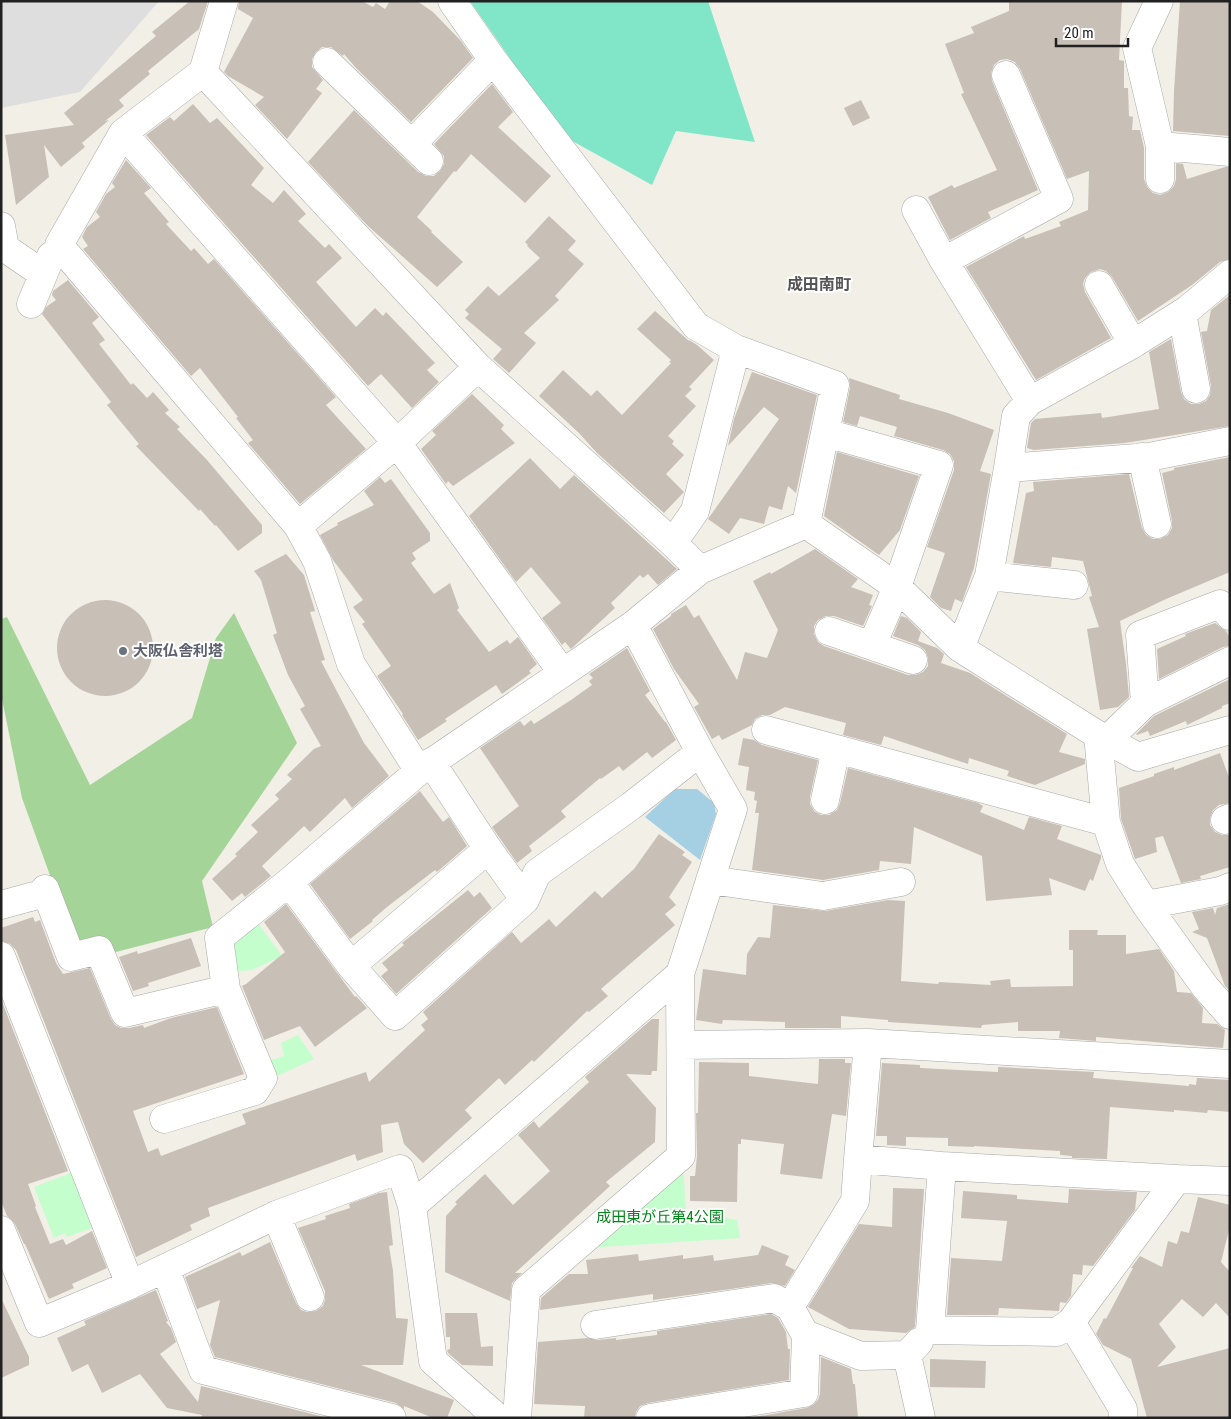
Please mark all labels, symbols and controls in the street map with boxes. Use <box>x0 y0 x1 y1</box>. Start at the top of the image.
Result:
scale bar <box>1056 15 1128 47</box>
text: 20 m <box>1064 24 1094 42</box>
district label: 成田南町 <box>787 275 851 294</box>
place label: 大阪仏舎利塔 <box>133 642 223 660</box>
marker: 大阪仏舎利塔 <box>117 645 129 657</box>
park label: 成田東が丘第4公園 <box>596 1208 724 1226</box>

